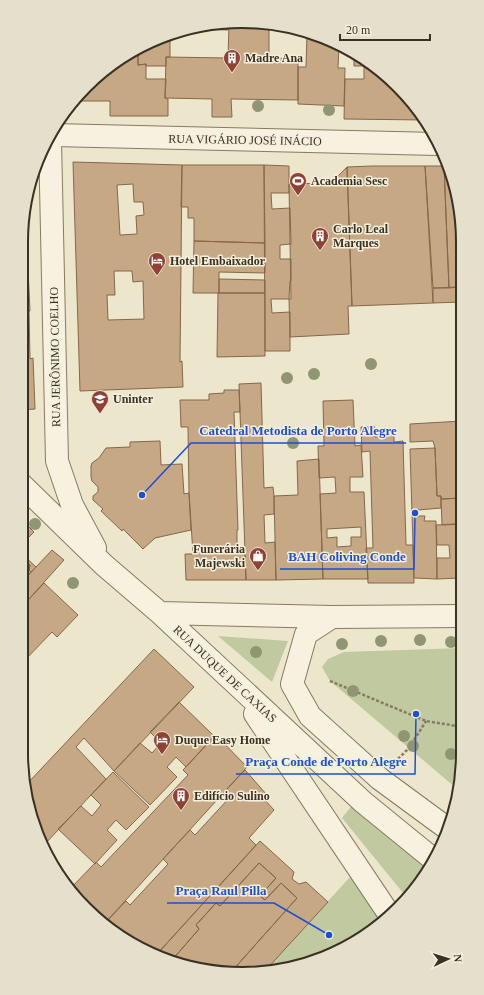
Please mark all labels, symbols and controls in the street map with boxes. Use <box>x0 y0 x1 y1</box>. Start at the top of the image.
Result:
scale bar <box>340 16 430 42</box>
text: 20 m <box>346 23 371 37</box>
building icon: Madre Ana <box>222 48 242 73</box>
place label: Madre Ana <box>245 51 303 65</box>
street label: RUA VIGÁRIO JOSÉ INÁCIO <box>168 132 322 148</box>
sports icon: Academia Sesc <box>288 171 308 196</box>
place label: Academia Sesc <box>311 174 388 188</box>
place label: Carlo Leal Marques <box>333 222 389 250</box>
building icon: Carlo Leal Marques <box>310 226 330 251</box>
hotel icon: Hotel Embaixador <box>147 251 167 276</box>
place label: Hotel Embaixador <box>170 254 266 268</box>
street label: RUA JERÔNIMO COELHO <box>47 287 63 427</box>
school or university icon: Uninter <box>90 389 110 414</box>
place label: Uninter <box>113 392 154 406</box>
callout: Catedral Metodista de Porto Alegre <box>191 418 406 443</box>
text: Catedral Metodista de Porto Alegre <box>199 423 397 438</box>
place label: Funerária Majewski <box>193 542 246 570</box>
callout: BAH Coliving Conde <box>280 544 414 569</box>
shop icon: Funerária Majewski <box>248 546 268 571</box>
text: BAH Coliving Conde <box>288 549 406 564</box>
street label: RUA DUQUE DE CAXIAS <box>170 622 280 726</box>
hotel icon: Duque Easy Home <box>152 730 172 755</box>
place label: Duque Easy Home <box>175 733 271 747</box>
callout: Praça Conde de Porto Alegre <box>236 749 415 774</box>
text: Praça Conde de Porto Alegre <box>245 754 407 769</box>
building icon: Edifício Sulino <box>171 786 191 811</box>
place label: Edifício Sulino <box>194 789 270 803</box>
callout: Praça Raul Pilla <box>167 878 274 903</box>
text: Praça Raul Pilla <box>176 883 267 898</box>
north arrow <box>428 939 468 979</box>
text: N <box>452 954 464 963</box>

